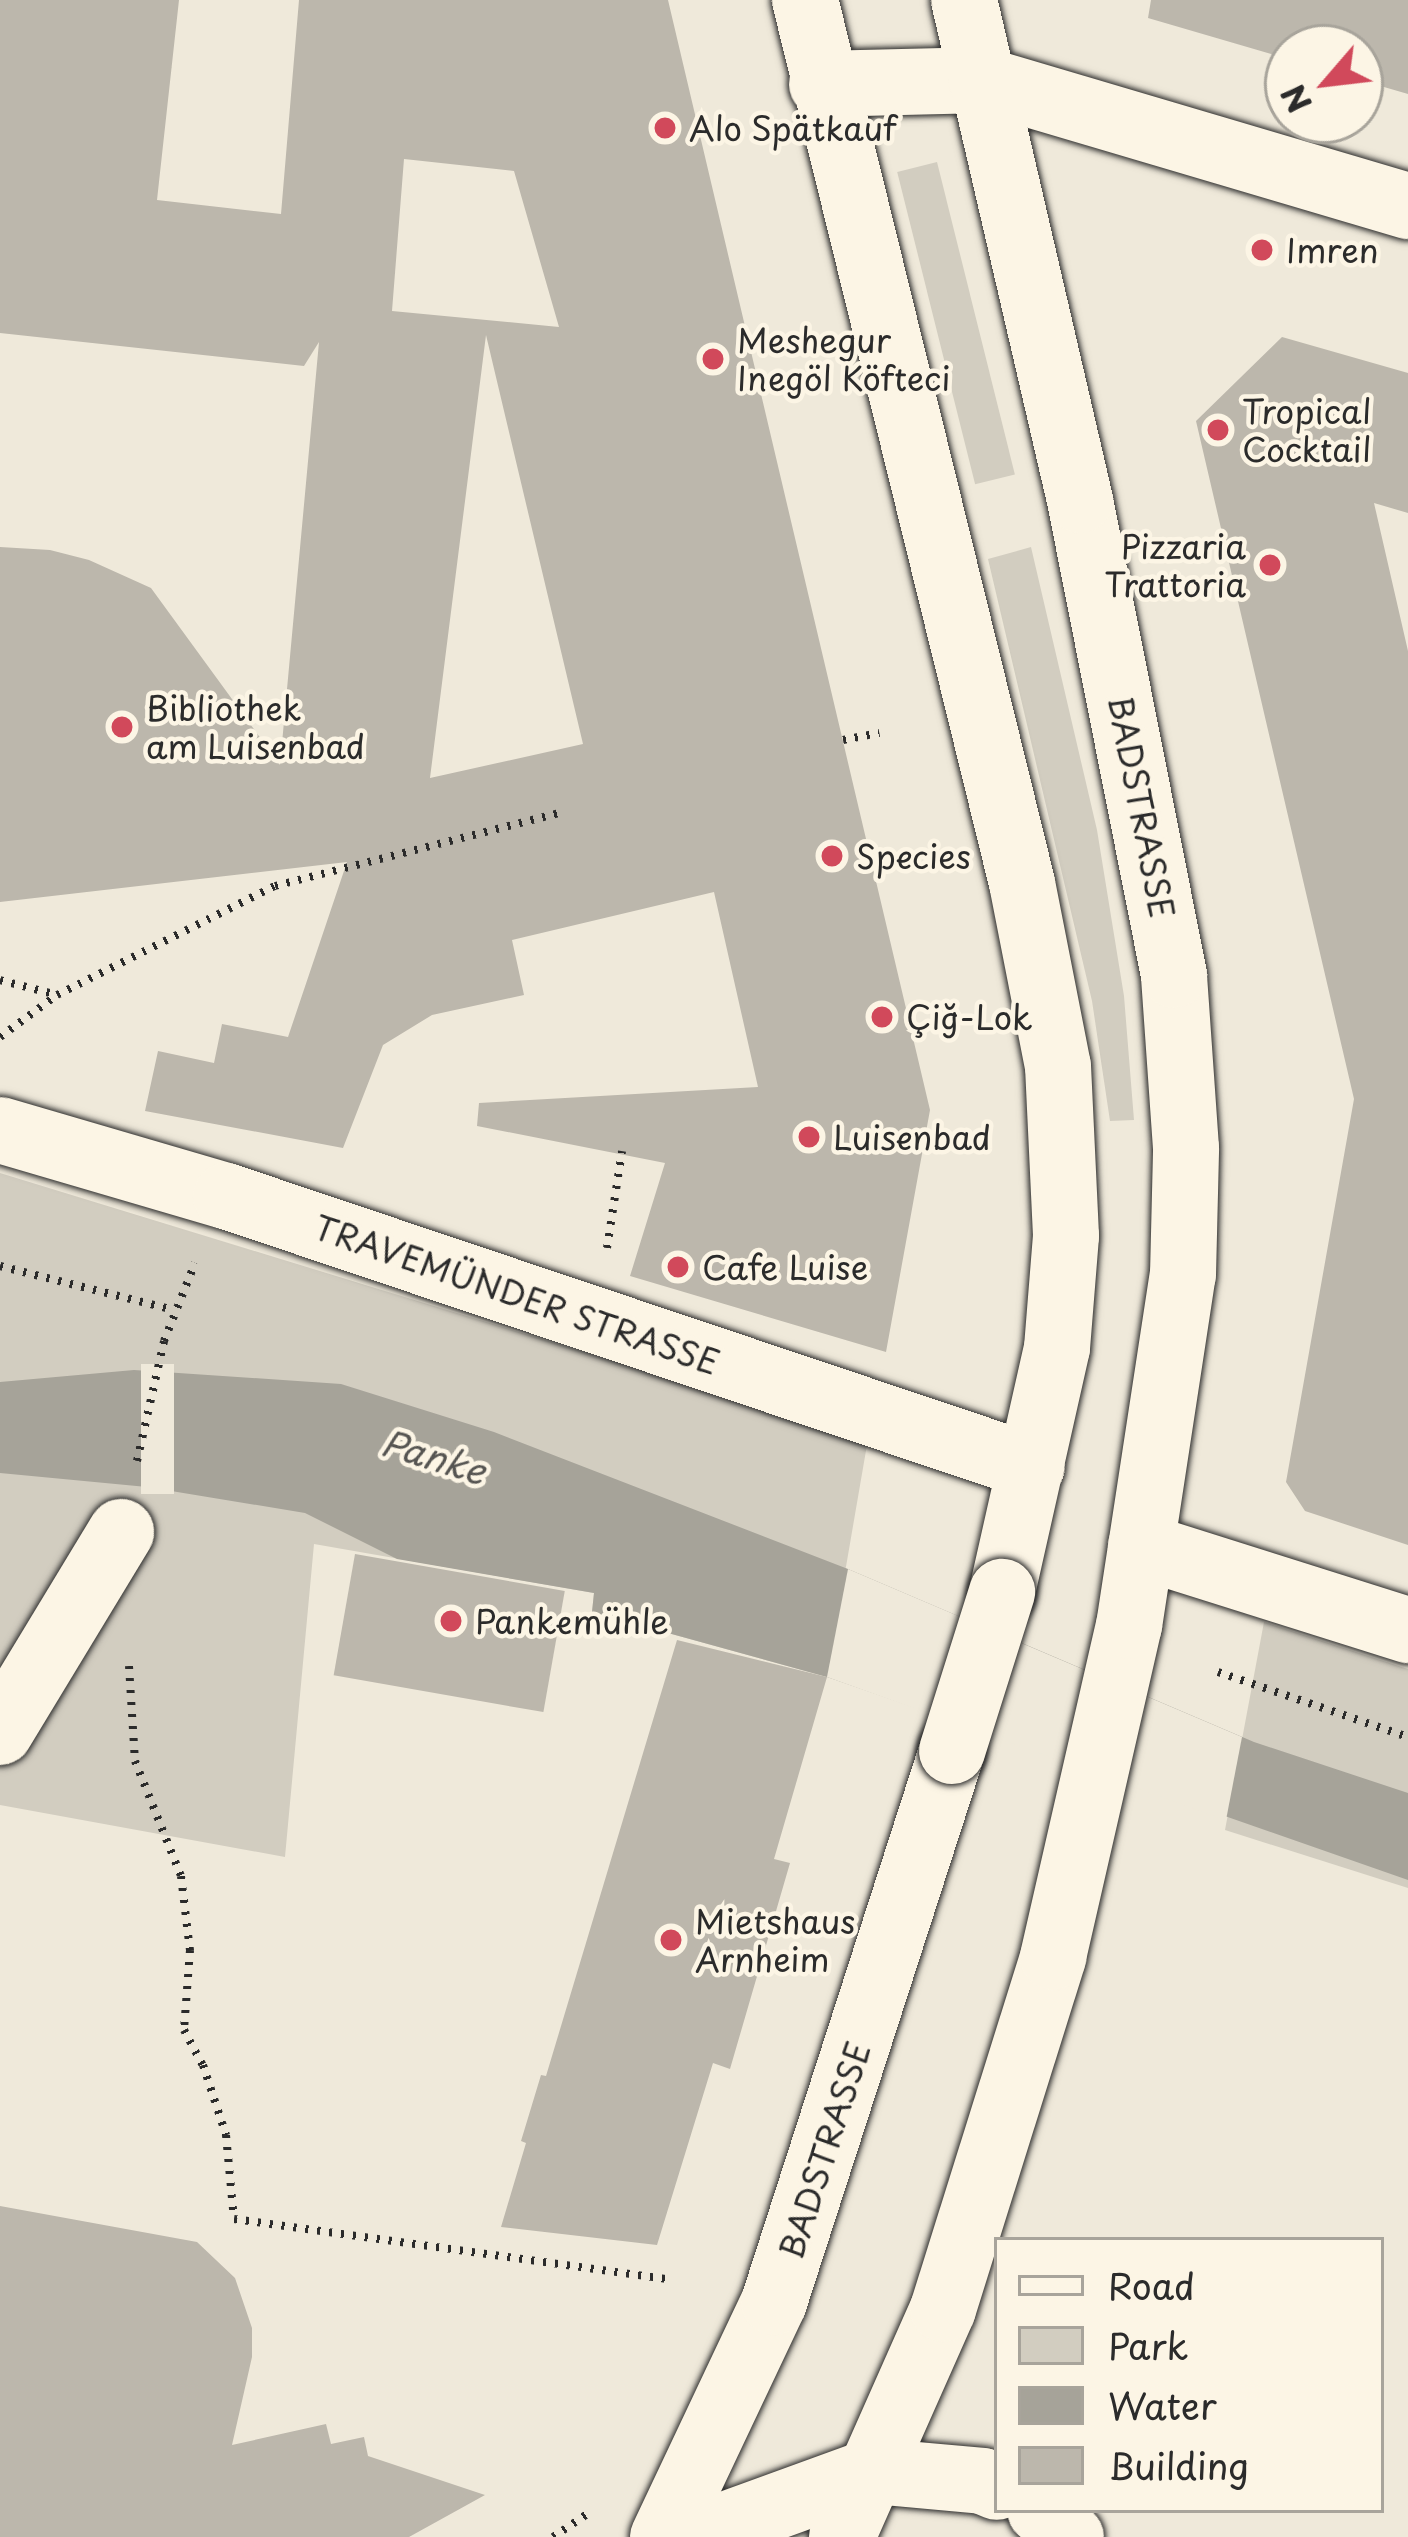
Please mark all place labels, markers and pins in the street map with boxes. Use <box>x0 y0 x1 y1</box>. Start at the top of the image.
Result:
place label: Alo Spätkauf <box>689 108 901 148</box>
marker: Alo Spätkauf <box>652 115 678 141</box>
place label: Imren <box>1286 230 1379 270</box>
marker: Imren <box>1249 237 1275 263</box>
place label: Meshegur Inegöl Köfteci <box>737 320 951 398</box>
marker: Meshegur Inegöl Köfteci <box>700 346 726 372</box>
place label: Tropical Cocktail <box>1242 391 1371 469</box>
marker: Tropical Cocktail <box>1205 417 1231 443</box>
place label: Pizzaria Trattoria <box>1104 526 1246 604</box>
marker: Pizzaria Trattoria <box>1257 552 1283 578</box>
place label: Bibliothek am Luisenbad <box>146 688 365 766</box>
marker: Bibliothek am Luisenbad <box>109 714 135 740</box>
place label: Species <box>856 836 971 876</box>
marker: Species <box>819 843 845 869</box>
place label: Çiğ-Lok <box>906 997 1033 1037</box>
marker: Çiğ-Lok <box>869 1004 895 1030</box>
place label: Luisenbad <box>833 1117 991 1157</box>
marker: Luisenbad <box>796 1124 822 1150</box>
place label: Cafe Luise <box>702 1247 868 1287</box>
marker: Cafe Luise <box>665 1254 691 1280</box>
place label: Pankemühle <box>475 1601 669 1641</box>
marker: Pankemühle <box>438 1608 464 1634</box>
place label: Mietshaus Arnheim <box>695 1901 855 1979</box>
marker: Mietshaus Arnheim <box>658 1927 684 1953</box>

